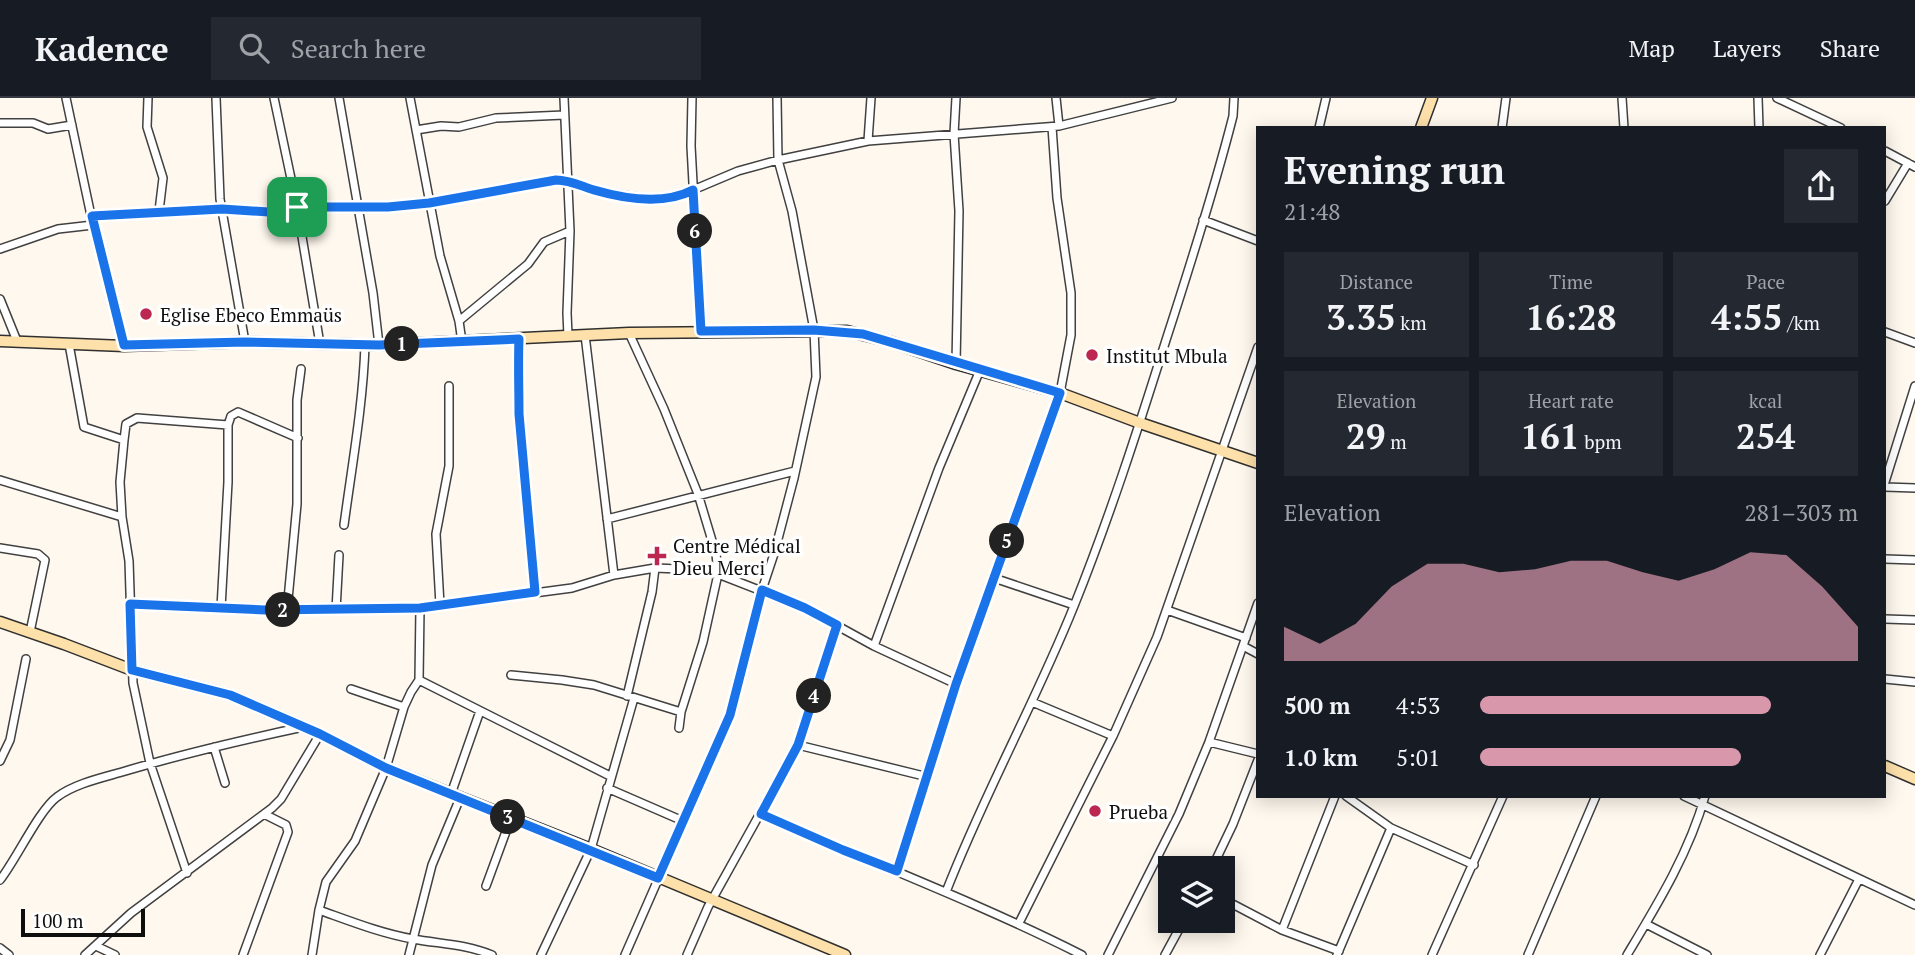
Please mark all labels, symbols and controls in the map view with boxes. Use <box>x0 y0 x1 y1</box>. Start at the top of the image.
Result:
search box <box>211 17 701 80</box>
text: Kadence <box>35 27 169 70</box>
icon: search <box>235 29 273 67</box>
text: Search here <box>291 31 426 65</box>
text: Map <box>1628 32 1675 64</box>
text: Layers <box>1713 32 1782 64</box>
text: Share <box>1820 32 1880 64</box>
text: Evening run <box>1284 145 1505 195</box>
button: share <box>1784 149 1858 223</box>
pin <box>267 177 327 237</box>
icon: arrive <box>278 188 316 226</box>
text: 21:48 <box>1284 196 1341 227</box>
pin: 6 <box>678 214 712 248</box>
text: 6 <box>689 218 700 243</box>
text: Distance <box>1340 269 1413 294</box>
text: Time <box>1549 269 1593 294</box>
text: Pace <box>1746 269 1785 294</box>
text: 3.35 <box>1326 294 1396 340</box>
text: 16:28 <box>1525 294 1617 340</box>
text: 4:55 <box>1711 294 1783 340</box>
place label: Eglise Ebeco Emmaüs <box>160 302 342 327</box>
marker: Eglise Ebeco Emmaüs <box>138 306 154 322</box>
text: km <box>1396 310 1427 335</box>
text: /km <box>1783 310 1820 335</box>
pin: 1 <box>384 327 420 362</box>
text: 1 <box>396 331 407 356</box>
place label: Institut Mbula <box>1106 343 1228 368</box>
marker: Institut Mbula <box>1084 347 1100 363</box>
text: Elevation <box>1336 388 1416 413</box>
text: Heart rate <box>1528 388 1614 413</box>
text: kcal <box>1749 388 1783 413</box>
text: 29 <box>1346 413 1386 459</box>
text: 161 <box>1520 413 1580 459</box>
text: 254 <box>1736 413 1795 459</box>
text: m <box>1386 429 1407 454</box>
text: bpm <box>1580 429 1622 454</box>
text: Elevation <box>1284 497 1381 528</box>
text: 281–303 m <box>1745 497 1858 528</box>
pin: 5 <box>990 524 1024 558</box>
text: 5 <box>1001 528 1012 553</box>
place label: Centre Médical Dieu Merci <box>673 533 801 580</box>
marker: Centre Médical Dieu Merci <box>647 546 667 566</box>
pin: 2 <box>266 592 300 628</box>
text: 2 <box>277 597 288 622</box>
pin: 4 <box>796 678 832 714</box>
text: 4 <box>808 683 819 708</box>
text: 500 m <box>1284 690 1350 721</box>
text: 4:53 <box>1396 690 1440 721</box>
text: 1.0 km <box>1284 742 1358 773</box>
text: 5:01 <box>1396 742 1440 773</box>
place label: Prueba <box>1109 799 1168 824</box>
pin: 3 <box>490 800 526 834</box>
marker: Prueba <box>1087 803 1103 819</box>
text: 3 <box>502 804 513 829</box>
map controls <box>1158 856 1235 933</box>
button: layers <box>1158 856 1235 933</box>
scale bar <box>21 906 145 938</box>
text: 100 m <box>32 908 83 933</box>

